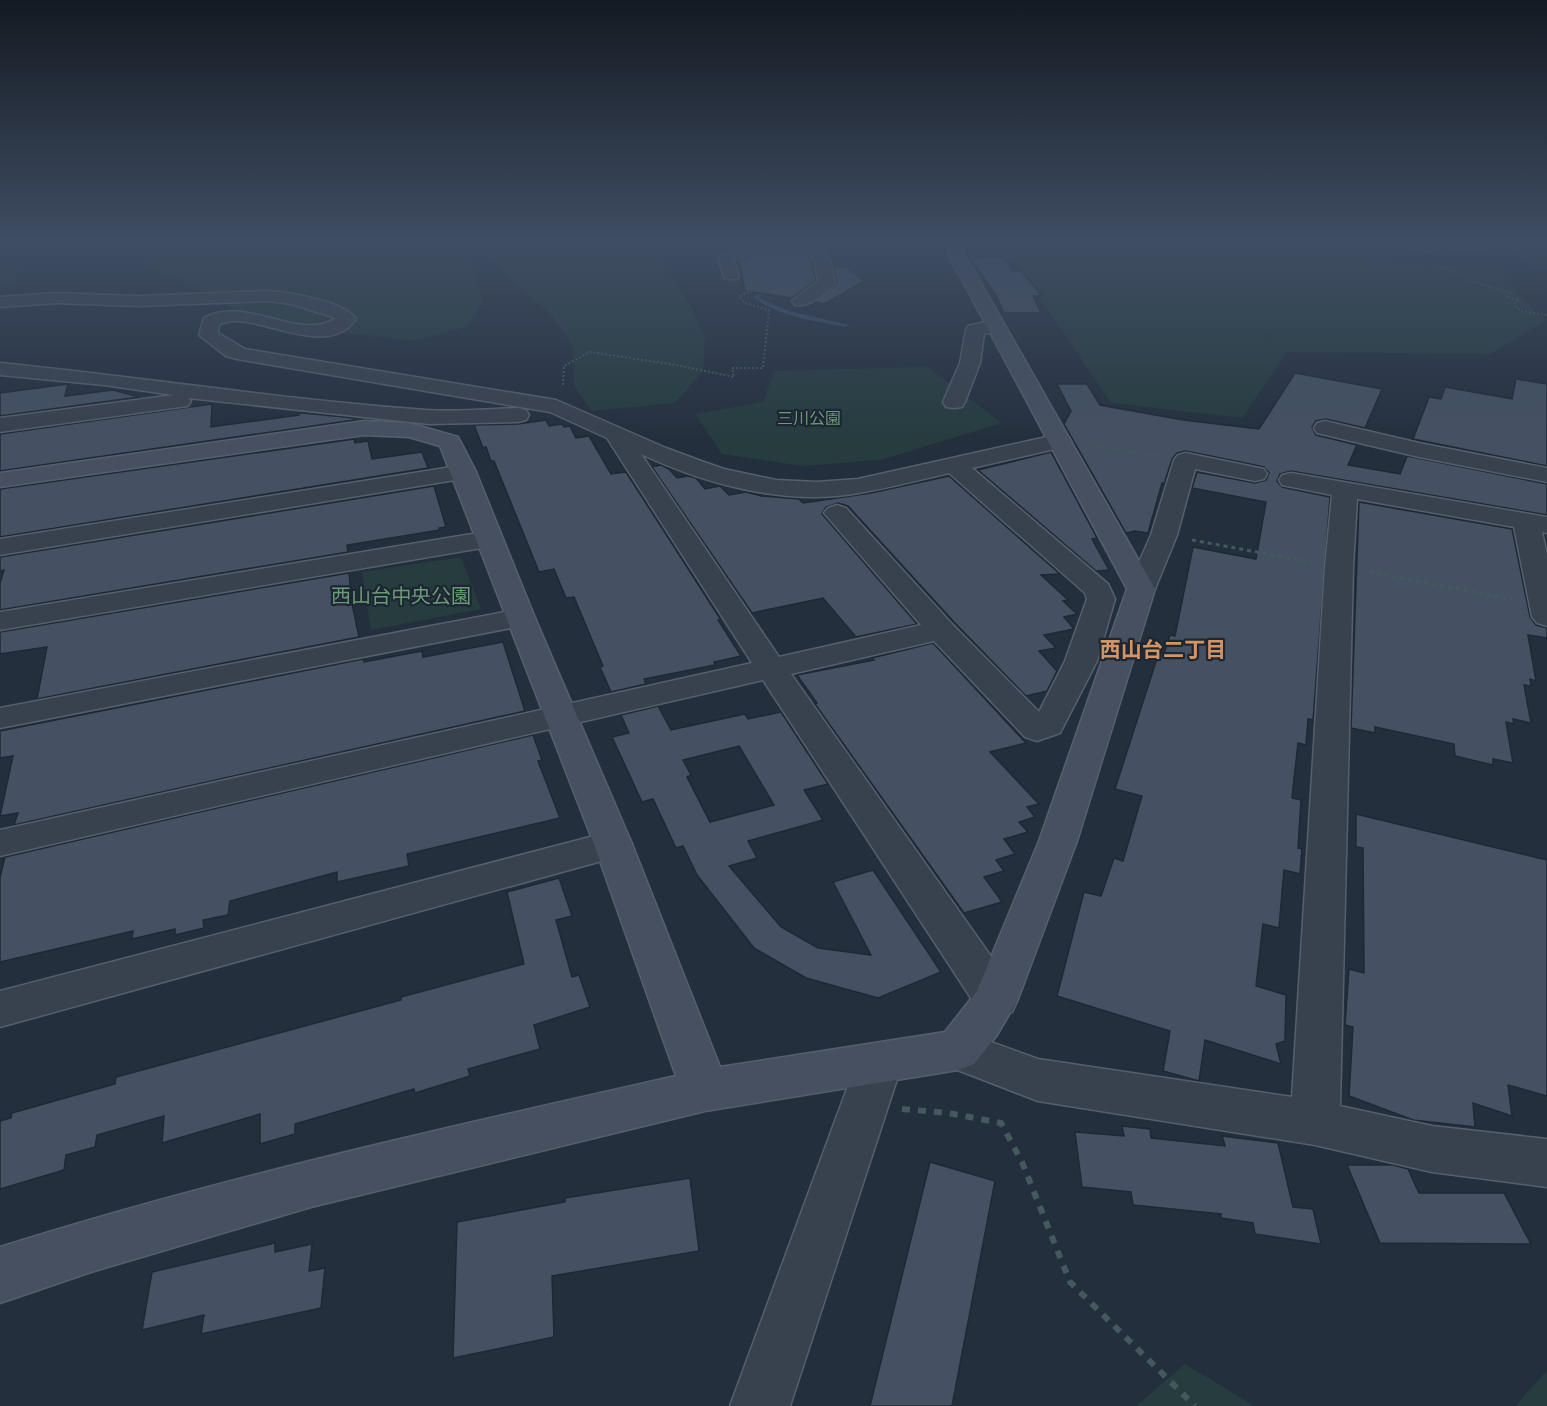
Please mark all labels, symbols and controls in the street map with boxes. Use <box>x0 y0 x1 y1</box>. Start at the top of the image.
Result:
park label: 三川公園 <box>777 407 841 429</box>
park label: 西山台中央公園 <box>331 582 471 609</box>
district label: 西山台二丁目 <box>1100 635 1226 664</box>

